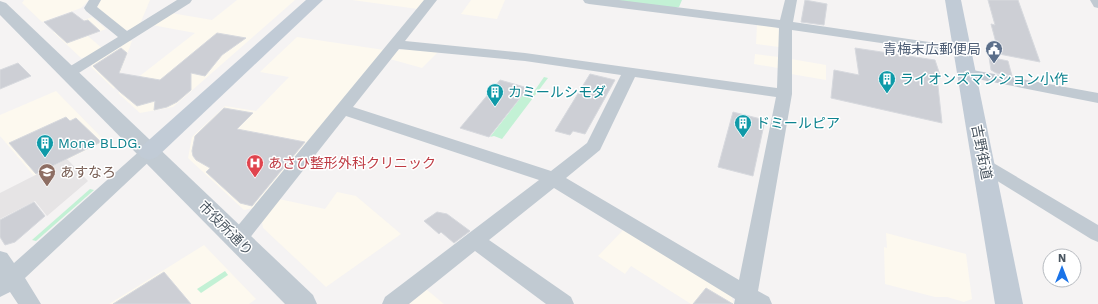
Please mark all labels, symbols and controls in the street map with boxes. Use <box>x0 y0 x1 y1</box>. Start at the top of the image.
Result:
public building icon: 青梅末広郵便局 <box>984 39 1004 64</box>
place label: 青梅末広郵便局 <box>883 41 981 57</box>
building icon: ライオンズマンション小作 <box>877 69 897 94</box>
place label: ライオンズマンション小作 <box>900 71 1068 87</box>
building icon: カミールシモダ <box>485 82 505 107</box>
place label: カミールシモダ <box>508 84 606 100</box>
building icon: ドミールピア <box>733 113 753 138</box>
place label: ドミールピア <box>756 115 840 131</box>
street label: 吉野街道 <box>969 123 995 181</box>
building icon: Mone BLDG. <box>35 133 55 158</box>
place label: Mone BLDG. <box>58 135 141 151</box>
hospital icon: あさひ整形外科クリニック <box>245 153 265 178</box>
place label: あさひ整形外科クリニック <box>268 155 436 171</box>
school or university icon: あすなろ <box>37 162 57 187</box>
place label: あすなろ <box>60 164 116 180</box>
street label: 市役所通り <box>196 198 256 258</box>
north arrow <box>1042 248 1082 288</box>
text: N <box>1058 252 1066 265</box>

